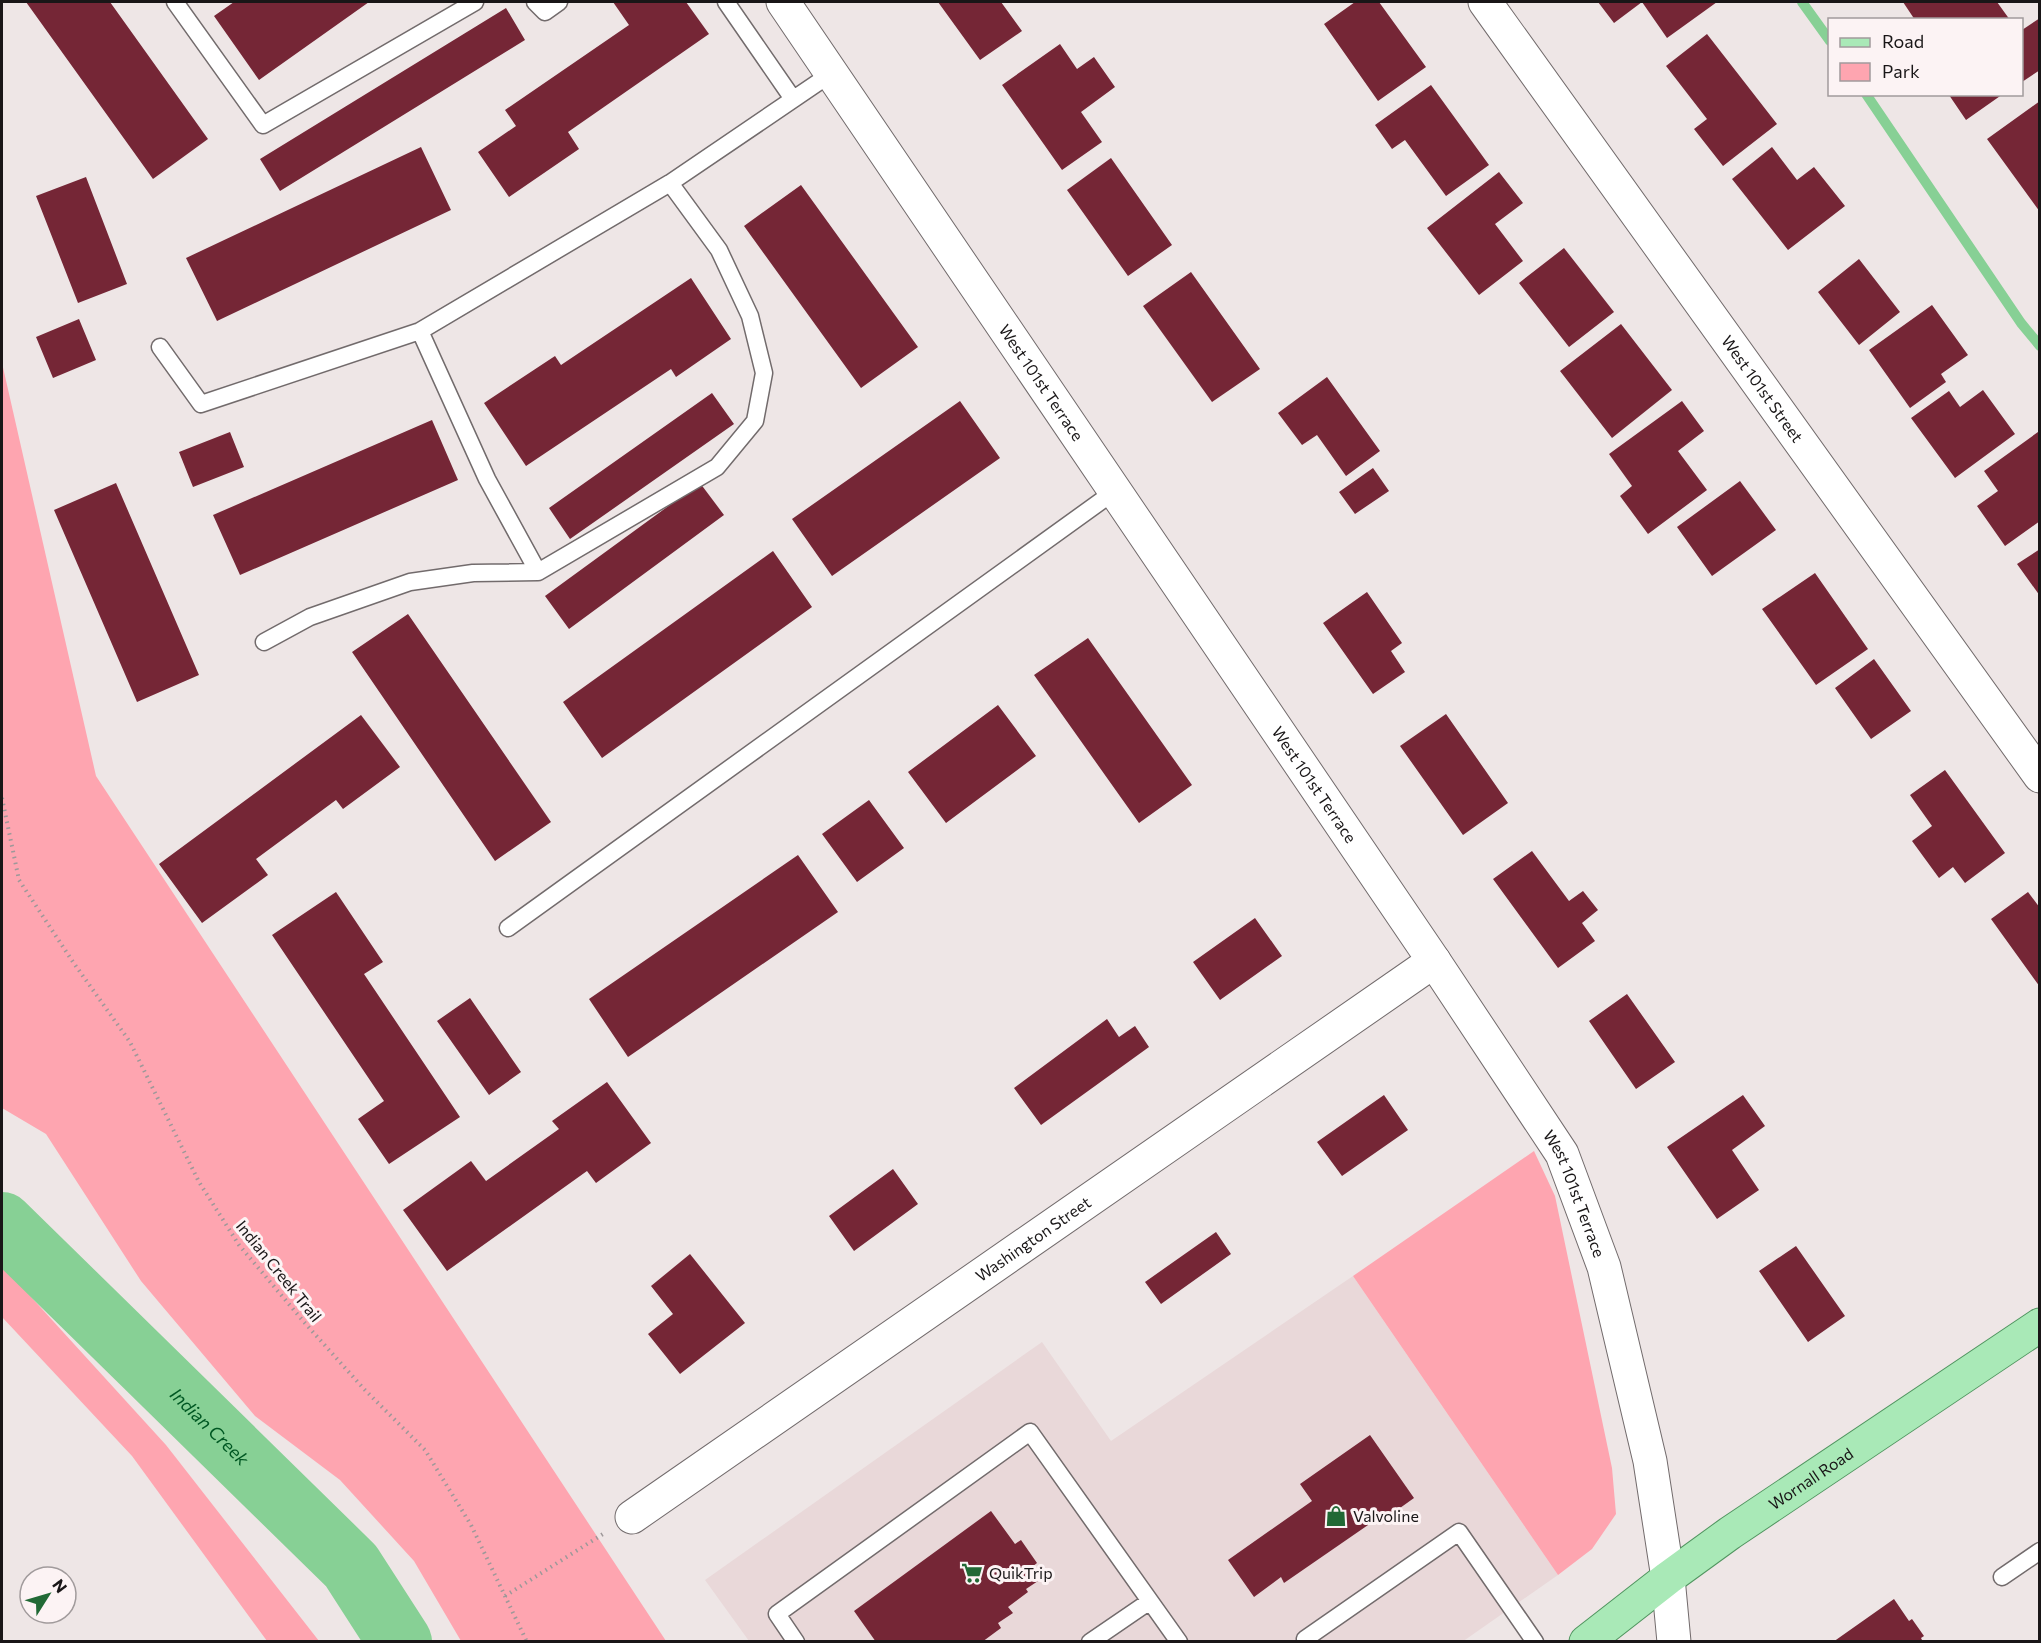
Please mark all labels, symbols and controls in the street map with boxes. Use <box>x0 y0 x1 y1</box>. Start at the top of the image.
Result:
legend <box>1828 18 2023 96</box>
text: Road <box>1882 30 1924 52</box>
text: Park <box>1882 60 1920 82</box>
street label: West 101st Terrace <box>996 321 1088 444</box>
street label: West 101st Street <box>1718 331 1808 446</box>
street label: West 101st Terrace <box>1269 723 1361 846</box>
street label: West 101st Terrace <box>1540 1126 1610 1260</box>
street label: Washington Street <box>972 1192 1094 1285</box>
street label: Indian Creek Trail <box>233 1216 326 1325</box>
water label: Indian Creek <box>166 1383 255 1471</box>
street label: Wornall Road <box>1765 1443 1856 1513</box>
shop icon: Valvoline <box>1324 1504 1348 1528</box>
place label: Valvoline <box>1353 1506 1419 1525</box>
supermarket icon: QuikTrip <box>960 1561 984 1585</box>
place label: QuikTrip <box>989 1563 1053 1582</box>
north arrow <box>18 1565 78 1625</box>
text: N <box>49 1575 72 1596</box>

